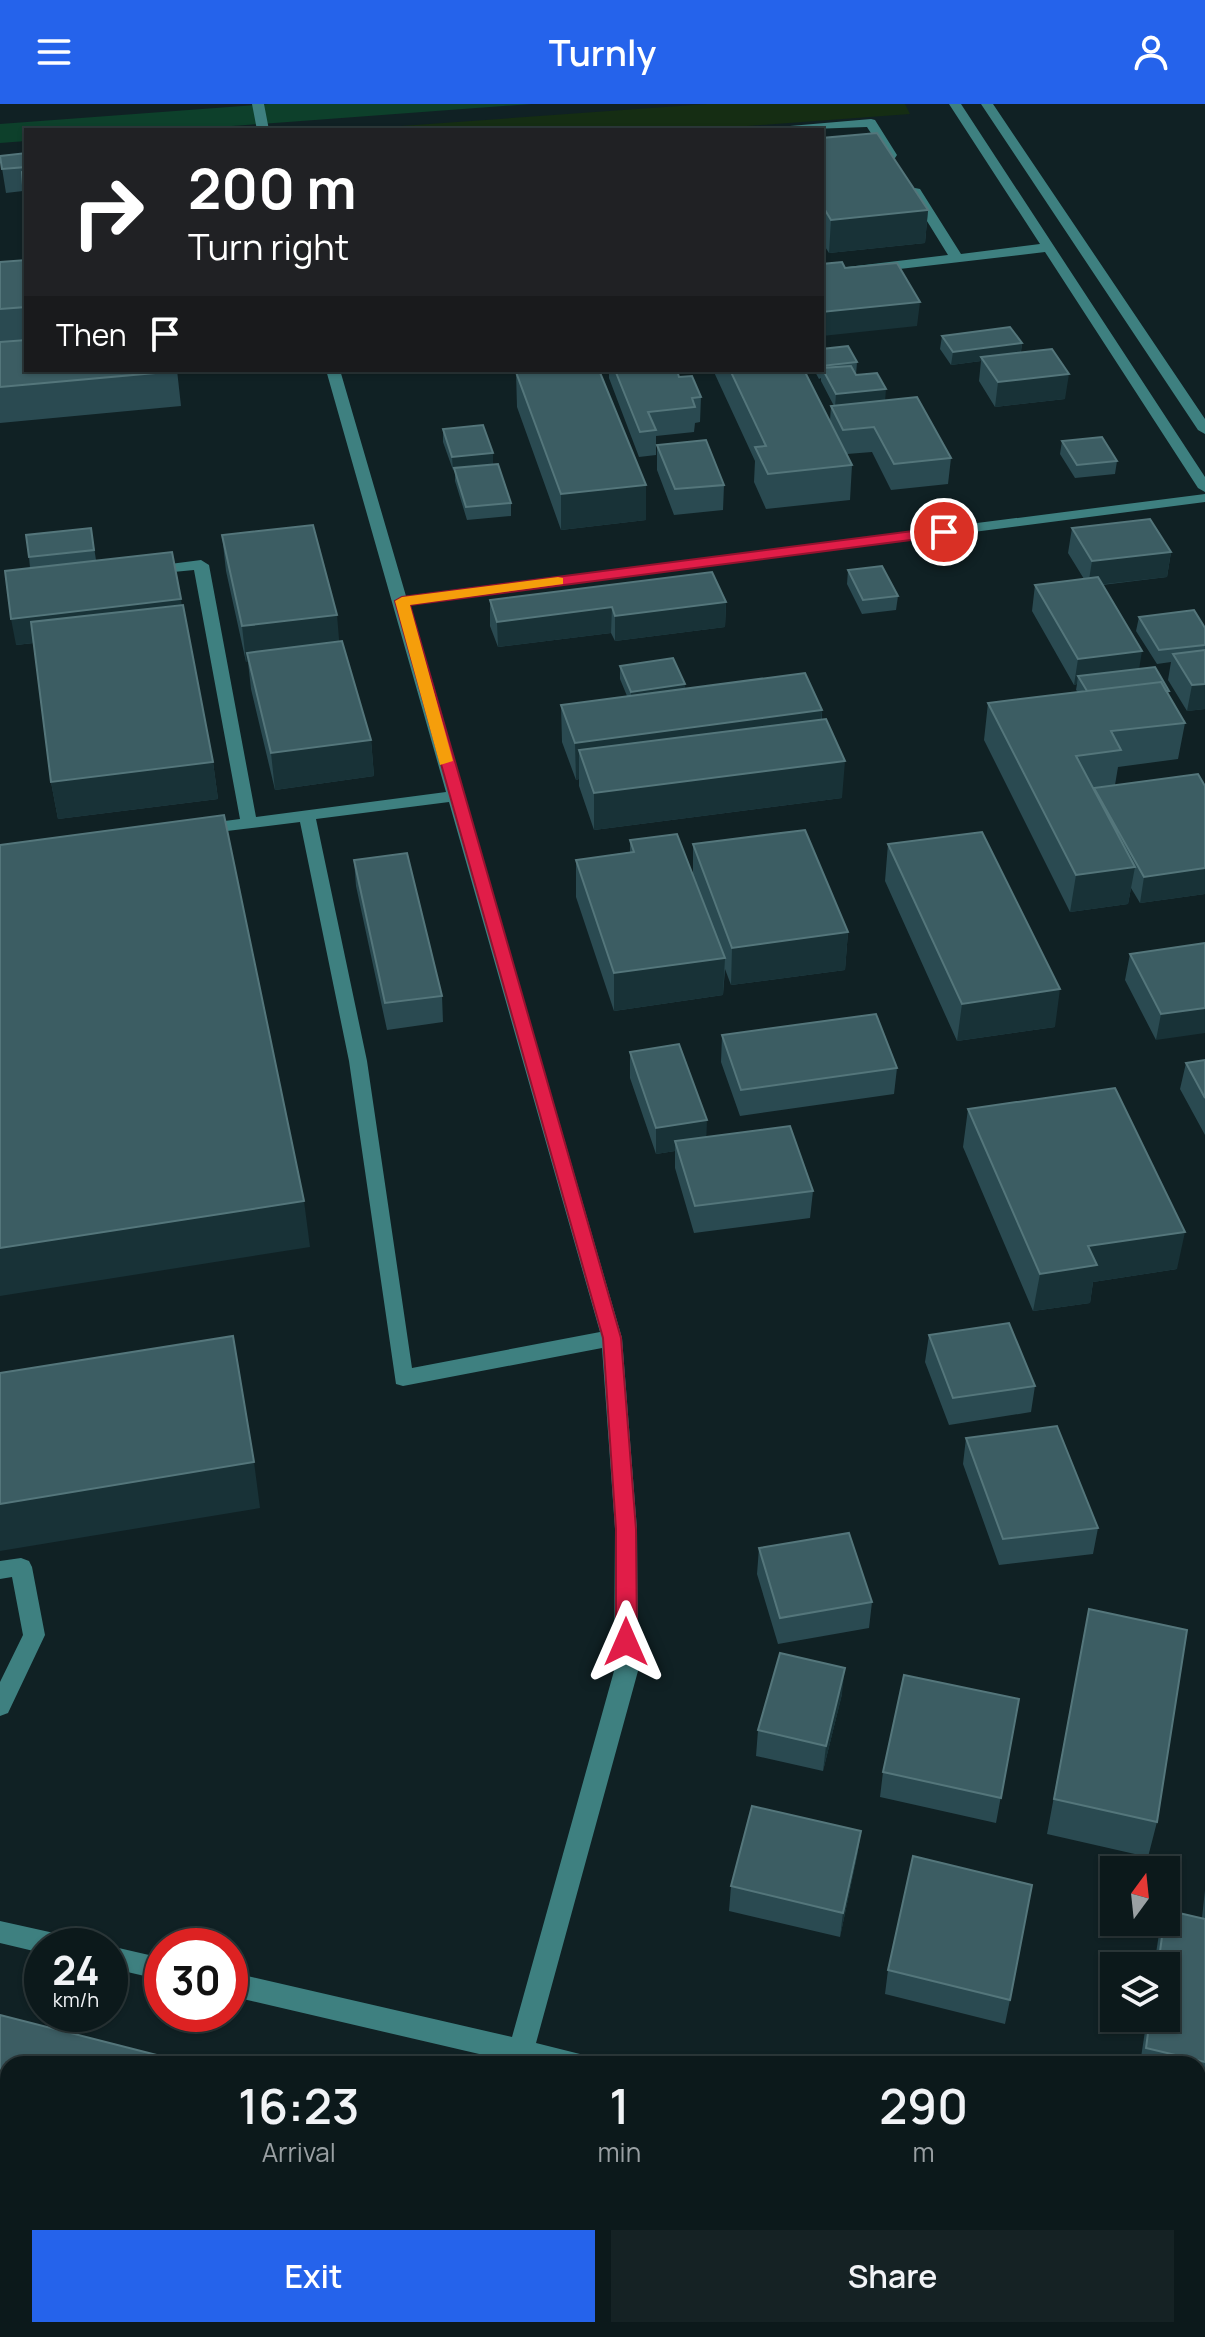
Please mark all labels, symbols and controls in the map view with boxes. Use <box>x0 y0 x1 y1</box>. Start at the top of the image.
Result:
text: Turnly <box>549 28 656 77</box>
icon: menu <box>32 30 76 74</box>
icon: person <box>1129 30 1173 74</box>
text: 200 m <box>188 149 357 226</box>
icon: right <box>56 160 160 264</box>
text: Turn right <box>188 222 349 271</box>
icon: arrive <box>143 312 187 356</box>
text: Then <box>56 314 127 355</box>
pin <box>910 498 978 566</box>
icon: arrive <box>922 510 966 554</box>
position arrow <box>584 1600 668 1684</box>
north arrow <box>1100 1856 1180 1936</box>
map controls <box>1100 1856 1180 2032</box>
speed limit sign: 30 <box>144 1928 248 2032</box>
text: 24 <box>52 1942 100 1997</box>
button: layers <box>1100 1952 1180 2032</box>
text: km/h <box>53 1986 99 2013</box>
text: 16:23 <box>238 2073 360 2138</box>
text: 1 <box>609 2073 629 2138</box>
text: 290 <box>879 2073 968 2138</box>
text: Arrival <box>262 2134 336 2170</box>
text: min <box>598 2134 641 2170</box>
text: m <box>913 2134 935 2170</box>
button: Exit <box>32 2230 595 2322</box>
button: Share <box>611 2230 1174 2322</box>

